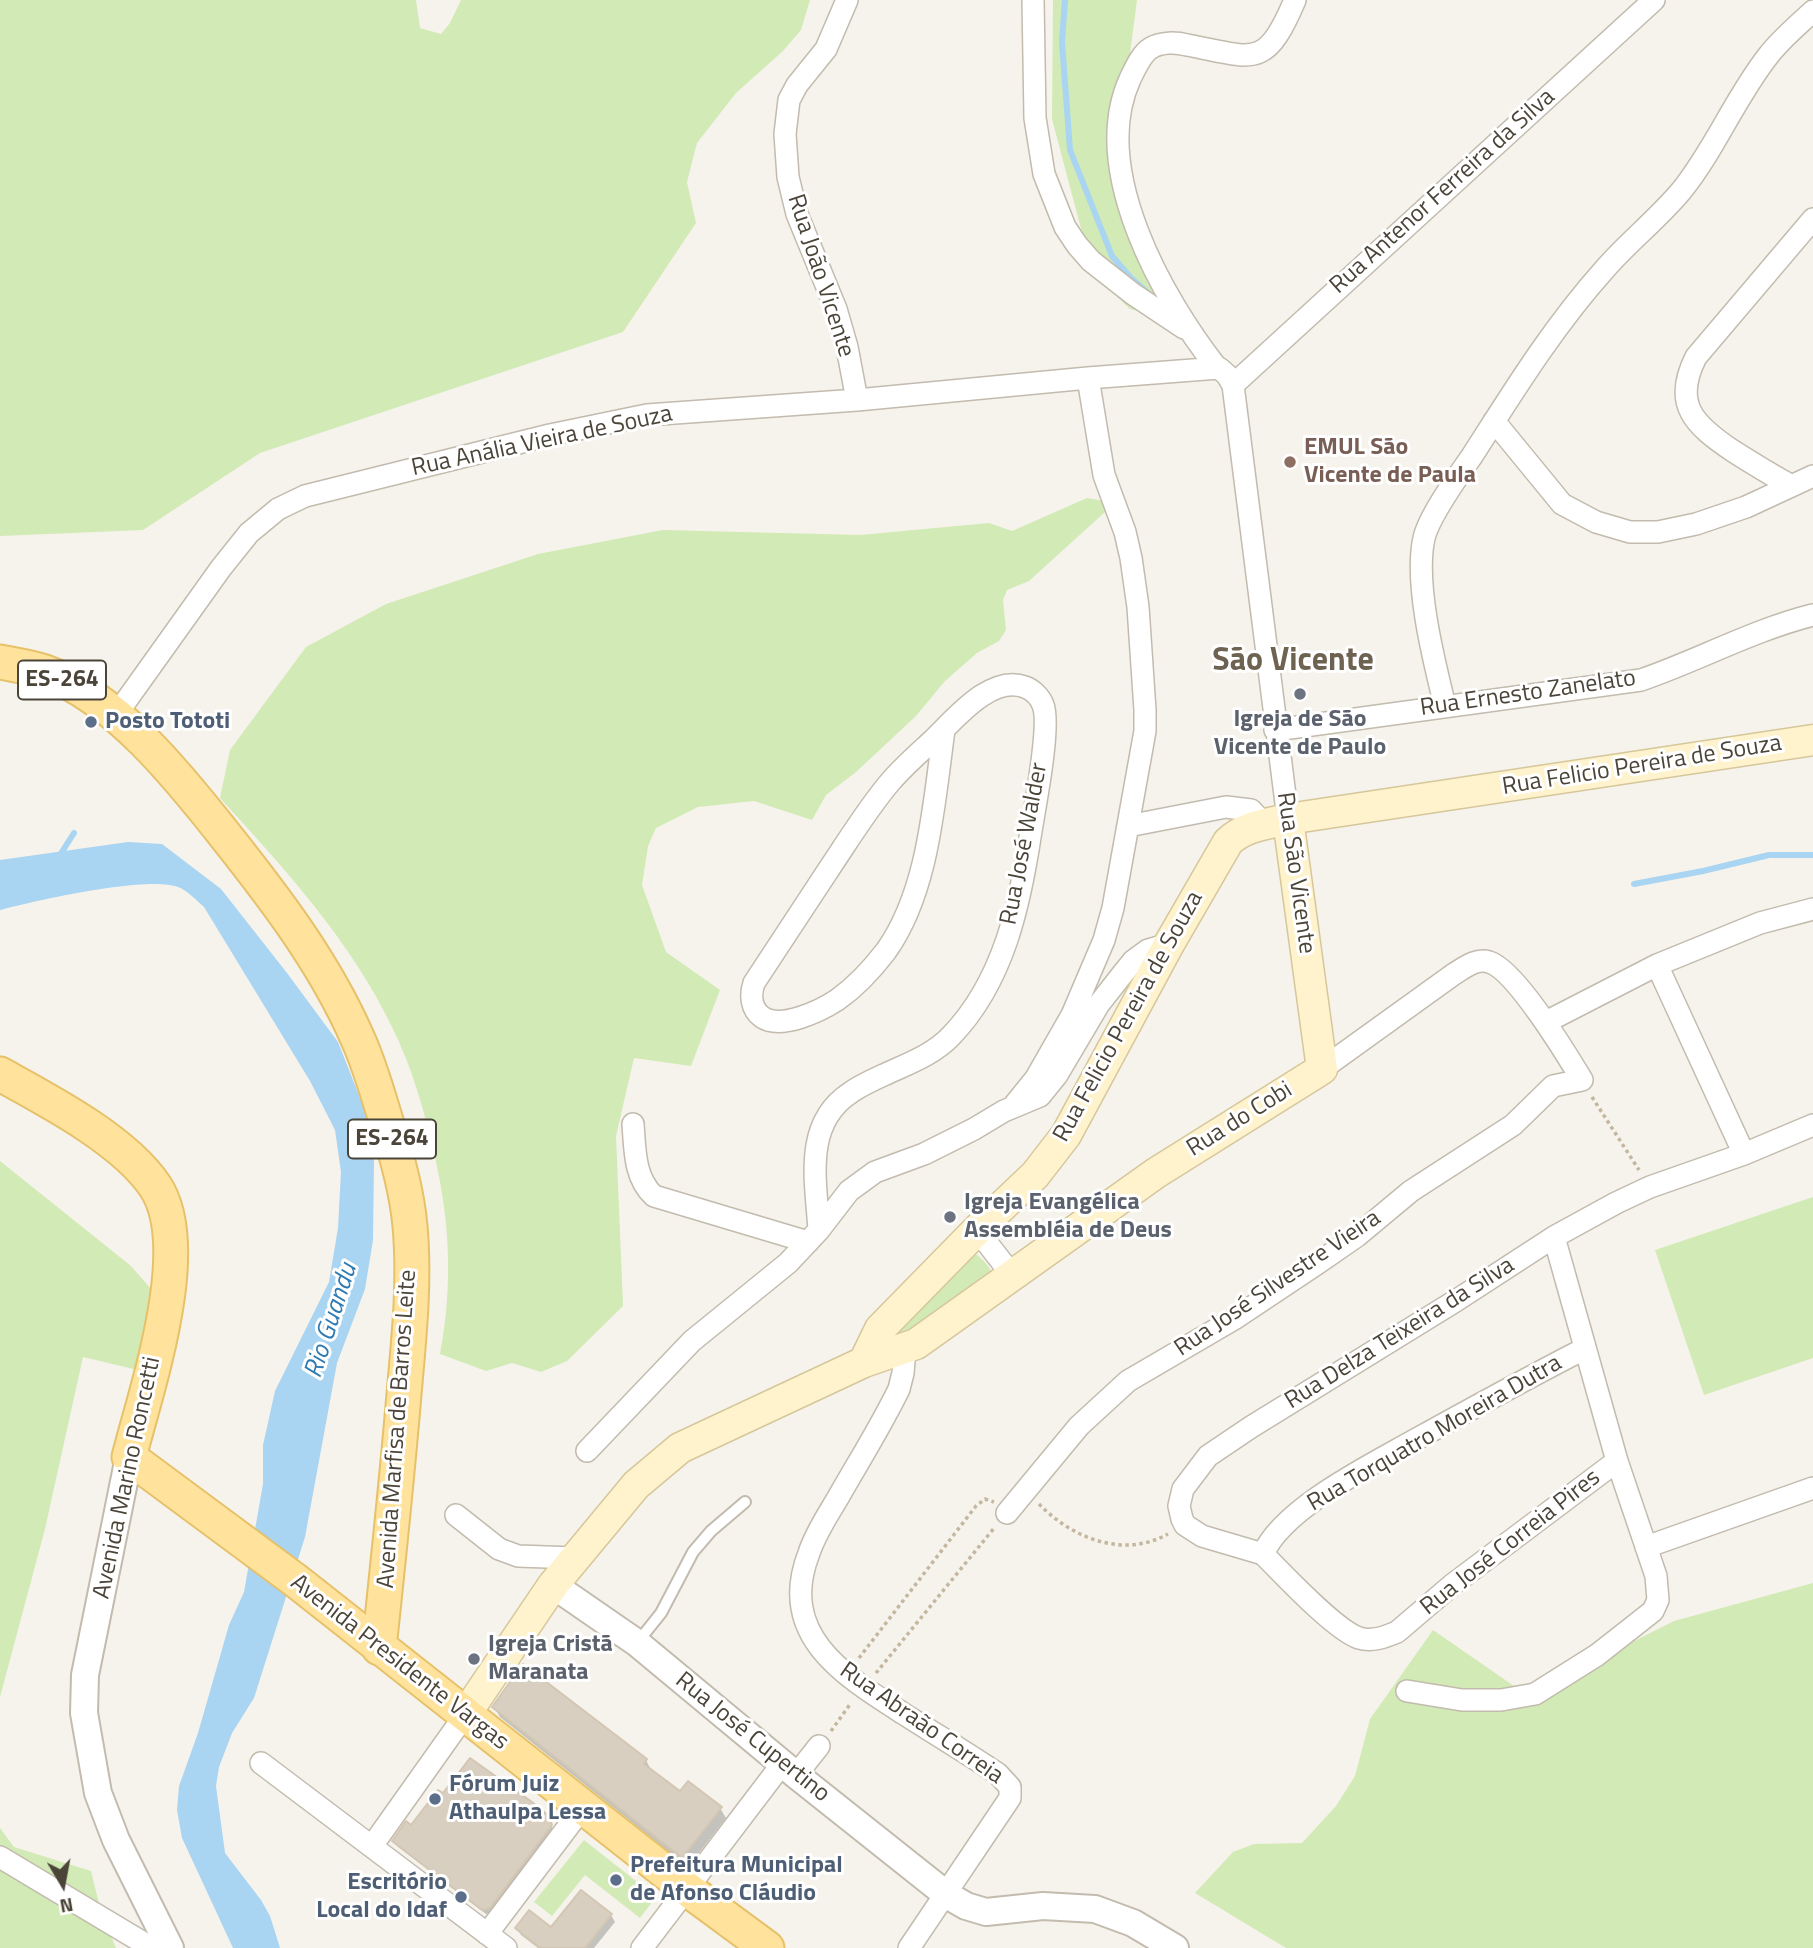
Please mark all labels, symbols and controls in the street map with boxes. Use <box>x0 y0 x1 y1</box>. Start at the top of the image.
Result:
street label: Rua Antenor Ferreira da Silva <box>1325 83 1561 301</box>
street label: Rua João Vicente <box>780 191 860 361</box>
street label: Rua Anália Vieira de Souza <box>409 400 675 484</box>
place label: EMUL São Vicente de Paula <box>1304 434 1476 490</box>
marker: EMUL São Vicente de Paula <box>1282 454 1298 470</box>
district label: São Vicente <box>1212 643 1374 681</box>
road number: ES-264 <box>18 660 106 700</box>
street label: Rua Ernesto Zanelato <box>1418 665 1638 723</box>
marker: Igreja de São Vicente de Paulo <box>1292 686 1308 702</box>
place label: Igreja de São Vicente de Paulo <box>1214 706 1386 762</box>
place label: Posto Tototi <box>105 708 230 736</box>
marker: Posto Tototi <box>83 714 99 730</box>
street label: Rua Felicio Pereira de Souza <box>1500 730 1784 802</box>
street label: Rua José Walder <box>995 761 1055 927</box>
street label: Rua São Vicente <box>1269 790 1321 956</box>
street label: Rua Felicio Pereira de Souza <box>1048 887 1210 1147</box>
street label: Rua do Cobi <box>1182 1076 1298 1164</box>
road number: ES-264 <box>348 1120 436 1158</box>
place label: Igreja Evangélica Assembléia de Deus <box>964 1189 1172 1245</box>
street label: Rua José Silvestre Vieira <box>1170 1204 1386 1364</box>
marker: Igreja Evangélica Assembléia de Deus <box>942 1209 958 1225</box>
street label: Rua Delza Teixeira da Silva <box>1280 1252 1520 1416</box>
water label: Rio Guandu <box>299 1260 365 1382</box>
street label: Avenida Marfisa de Barros Leite <box>372 1269 424 1589</box>
street label: Rua Torquatro Moreira Dutra <box>1303 1349 1567 1519</box>
street label: Avenida Marino Roncetti <box>88 1354 168 1602</box>
street label: Rua José Correia Pires <box>1415 1464 1607 1622</box>
street label: Avenida Presidente Vargas <box>284 1569 514 1757</box>
place label: Igreja Cristã Maranata <box>488 1631 613 1687</box>
marker: Igreja Cristã Maranata <box>466 1651 482 1667</box>
street label: Rua Abraão Correia <box>834 1657 1008 1791</box>
street label: Rua José Cupertino <box>669 1667 835 1809</box>
place label: Fórum Juiz Athaulpa Lessa <box>449 1771 606 1827</box>
marker: Fórum Juiz Athaulpa Lessa <box>427 1791 443 1807</box>
north arrow <box>28 1850 98 1920</box>
place label: Prefeitura Municipal de Afonso Cláudio <box>630 1852 843 1908</box>
place label: Escritório Local do Idaf <box>316 1869 447 1925</box>
marker: Prefeitura Municipal de Afonso Cláudio <box>608 1872 624 1888</box>
marker: Escritório Local do Idaf <box>453 1889 469 1905</box>
text: N <box>58 1891 76 1922</box>

